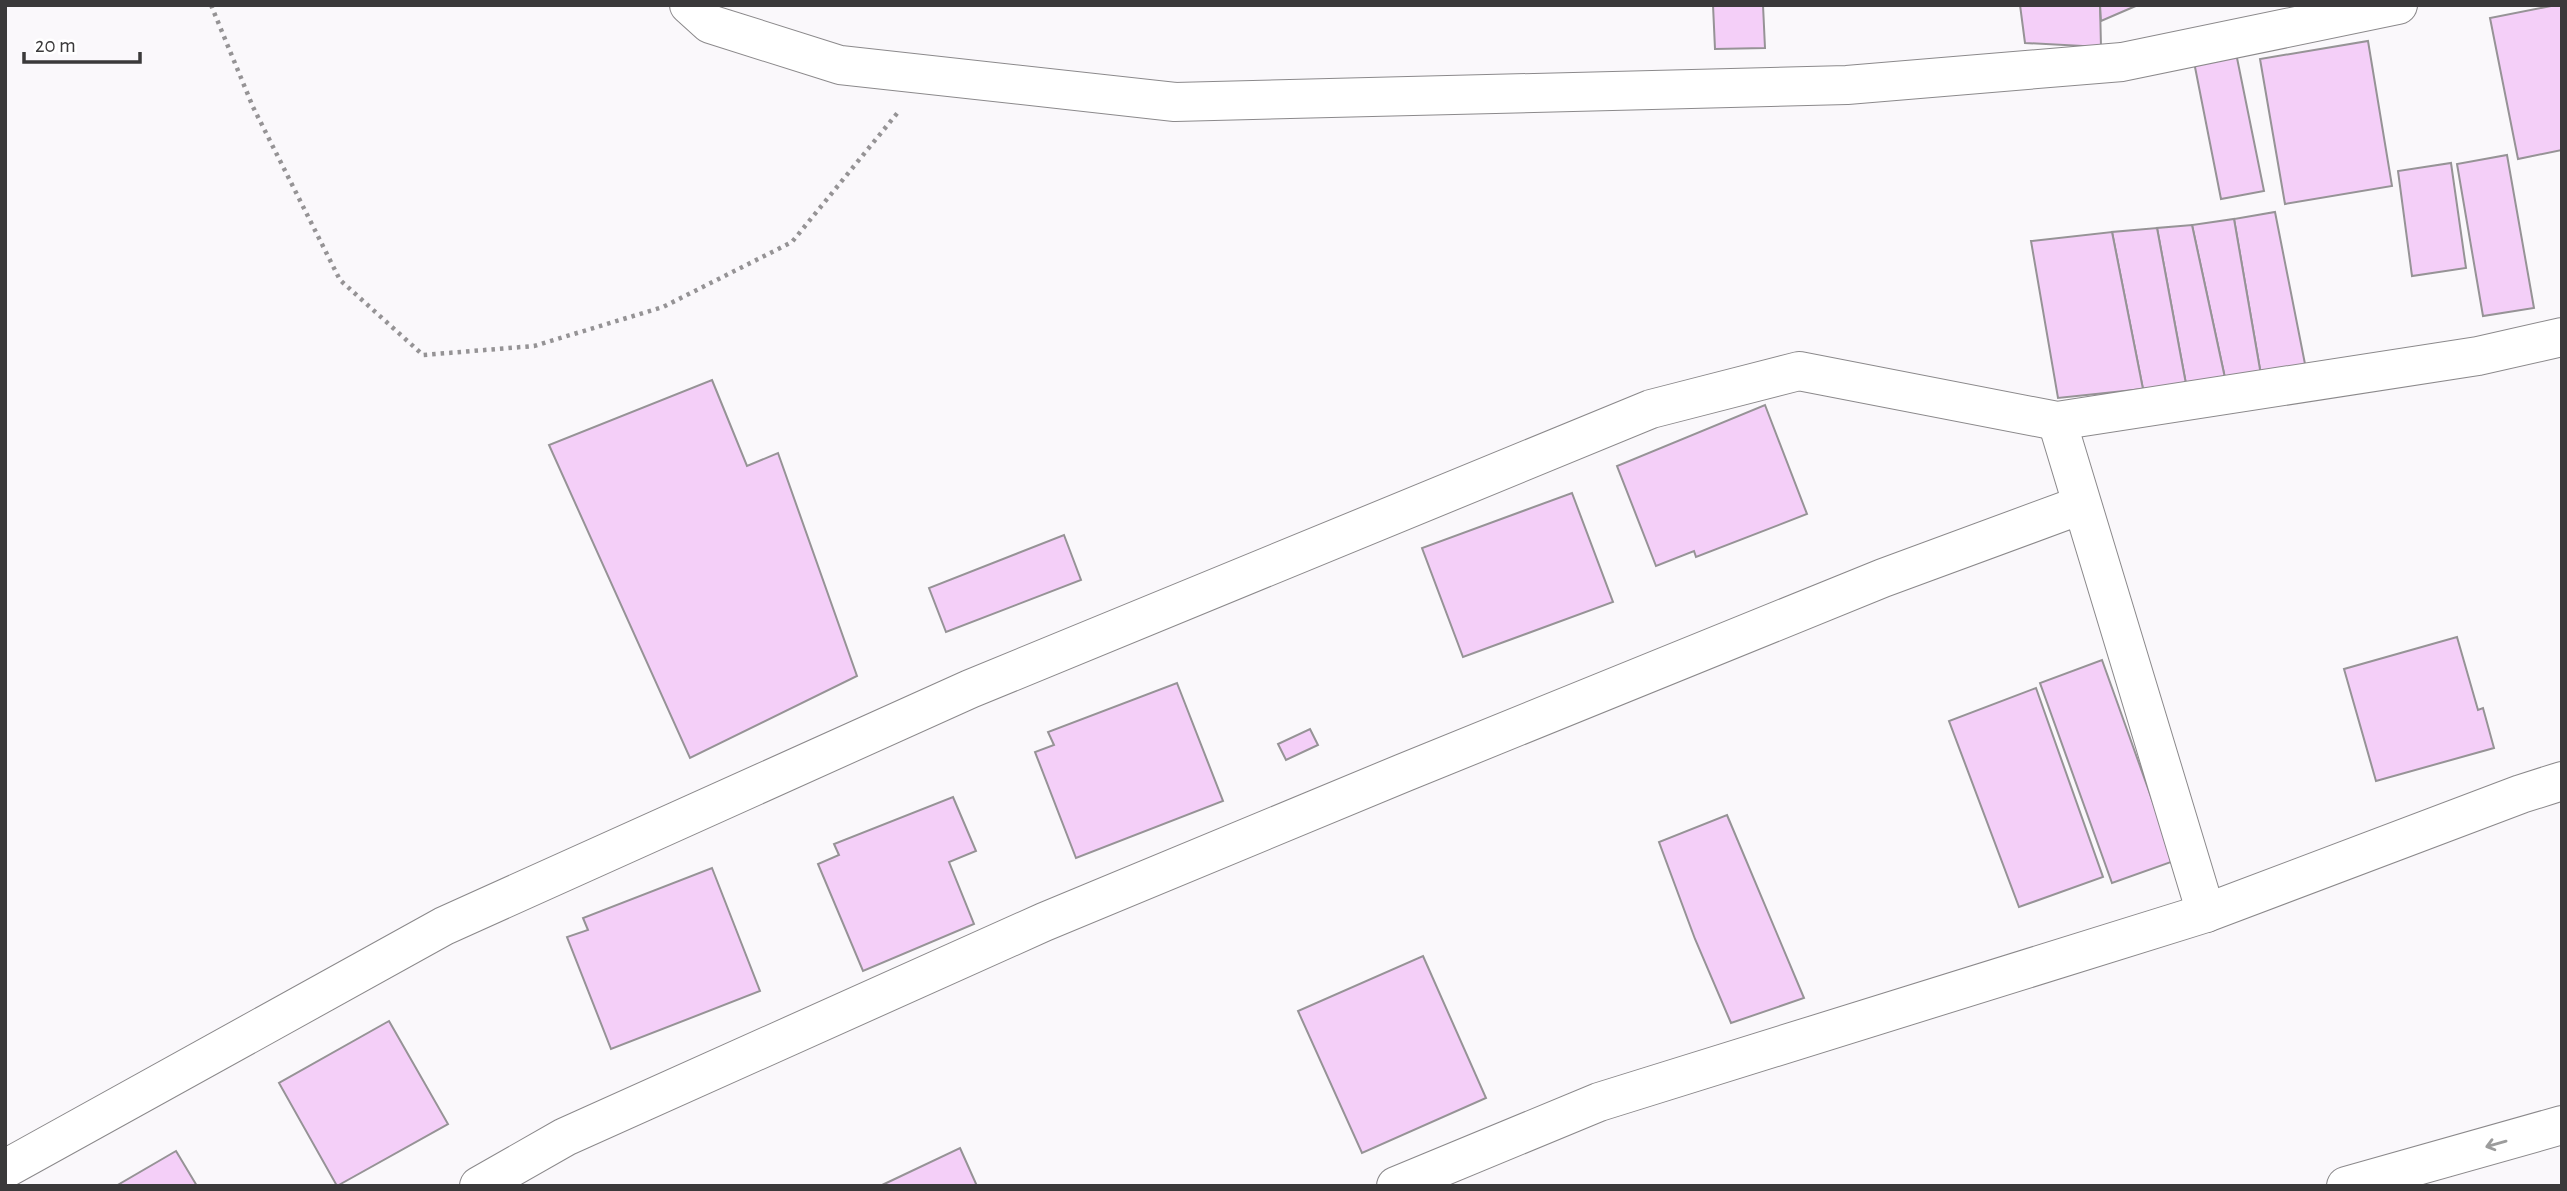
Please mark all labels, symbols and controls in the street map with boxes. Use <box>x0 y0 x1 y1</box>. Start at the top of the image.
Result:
scale bar <box>24 21 140 65</box>
text: 20 m <box>35 35 76 56</box>
one-way arrow <box>2485 1138 2508 1151</box>

